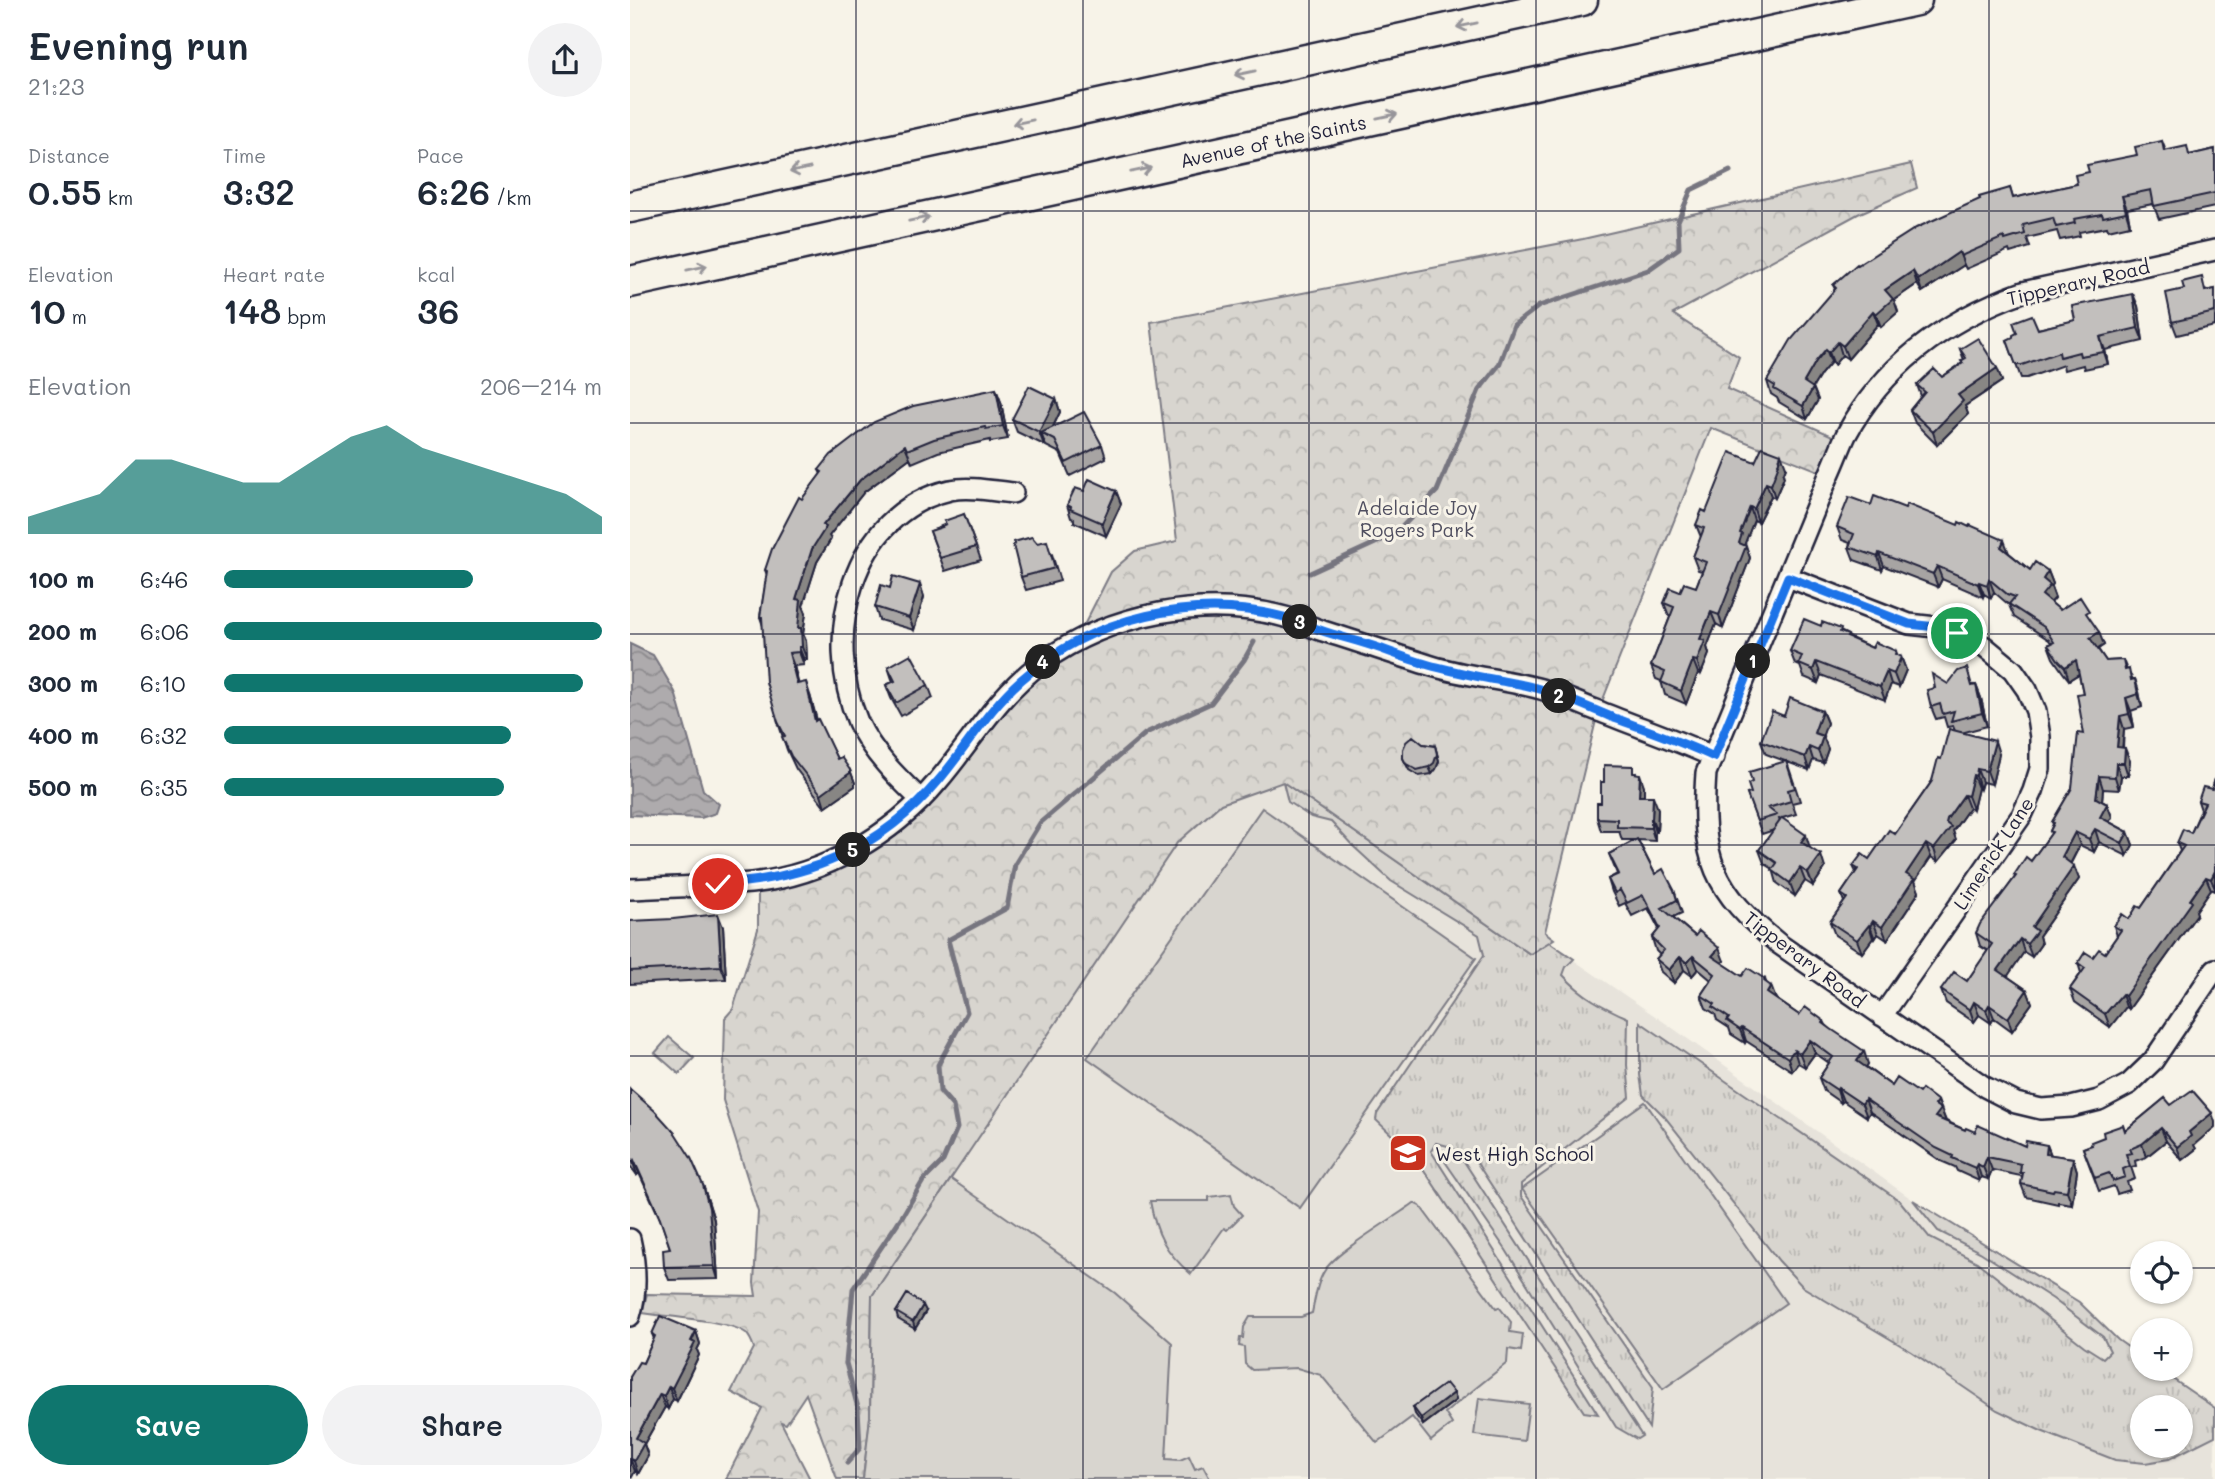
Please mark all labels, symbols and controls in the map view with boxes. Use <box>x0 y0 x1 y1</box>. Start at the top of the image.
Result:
one-way arrow <box>1456 19 1479 32</box>
text: Evening run <box>28 20 249 70</box>
button: share <box>528 23 602 97</box>
one-way arrow <box>1234 67 1257 81</box>
text: 21:23 <box>28 71 85 101</box>
street label: Avenue of the Saints <box>1178 109 1368 173</box>
one-way arrow <box>1375 109 1398 122</box>
one-way arrow <box>1012 115 1035 129</box>
text: Distance <box>28 143 110 168</box>
text: Time <box>223 143 266 168</box>
text: Pace <box>417 143 464 168</box>
one-way arrow <box>1129 163 1152 176</box>
one-way arrow <box>789 164 812 177</box>
text: 0.55 <box>28 168 102 214</box>
text: 3:32 <box>223 168 295 214</box>
text: 6:26 <box>417 168 490 214</box>
text: km <box>102 185 133 210</box>
text: /km <box>490 185 532 210</box>
one-way arrow <box>907 211 930 225</box>
street label: Tipperary Road <box>2004 253 2152 311</box>
one-way arrow <box>685 260 708 274</box>
text: Elevation <box>28 262 113 287</box>
text: Heart rate <box>223 262 325 287</box>
text: kcal <box>417 262 455 287</box>
text: 10 <box>28 287 66 333</box>
text: 148 <box>223 287 281 333</box>
text: 36 <box>417 287 459 333</box>
text: m <box>66 304 87 329</box>
text: bpm <box>281 304 326 329</box>
text: Elevation <box>28 371 131 401</box>
text: 206–214 m <box>480 371 602 401</box>
park label: Adelaide Joy Rogers Park <box>1357 495 1477 542</box>
text: 100 m <box>28 564 94 594</box>
text: 6:46 <box>140 564 188 594</box>
pin <box>1927 603 1987 663</box>
pin: 3 <box>1282 604 1318 640</box>
text: 3 <box>1294 609 1305 634</box>
icon: arrive <box>1938 614 1976 652</box>
text: 200 m <box>28 616 97 646</box>
text: 6:06 <box>140 616 189 646</box>
pin: 4 <box>1026 644 1060 680</box>
pin: 1 <box>1736 644 1770 678</box>
text: 1 <box>1748 648 1757 673</box>
text: 4 <box>1036 649 1049 674</box>
text: 300 m <box>28 668 98 698</box>
text: 6:10 <box>140 668 186 698</box>
pin: 2 <box>1542 678 1576 714</box>
text: 2 <box>1553 683 1564 708</box>
text: 400 m <box>28 720 99 750</box>
text: 6:32 <box>140 720 187 750</box>
text: 500 m <box>28 772 98 802</box>
text: 6:35 <box>140 772 188 802</box>
street label: Limerick Lane <box>1947 792 2039 914</box>
pin: 5 <box>836 832 871 868</box>
text: 5 <box>847 837 858 862</box>
pin <box>688 854 748 914</box>
icon: check <box>699 865 737 903</box>
street label: Tipperary Road <box>1739 905 1871 1013</box>
school or university icon: West High School <box>1387 1132 1429 1174</box>
place label: West High School <box>1435 1141 1594 1166</box>
map controls <box>2130 1241 2193 1458</box>
button: locate <box>2130 1241 2193 1304</box>
button: + <box>2130 1318 2193 1381</box>
button: Save <box>28 1385 308 1465</box>
button: Share <box>322 1385 602 1465</box>
button: − <box>2130 1395 2193 1458</box>

